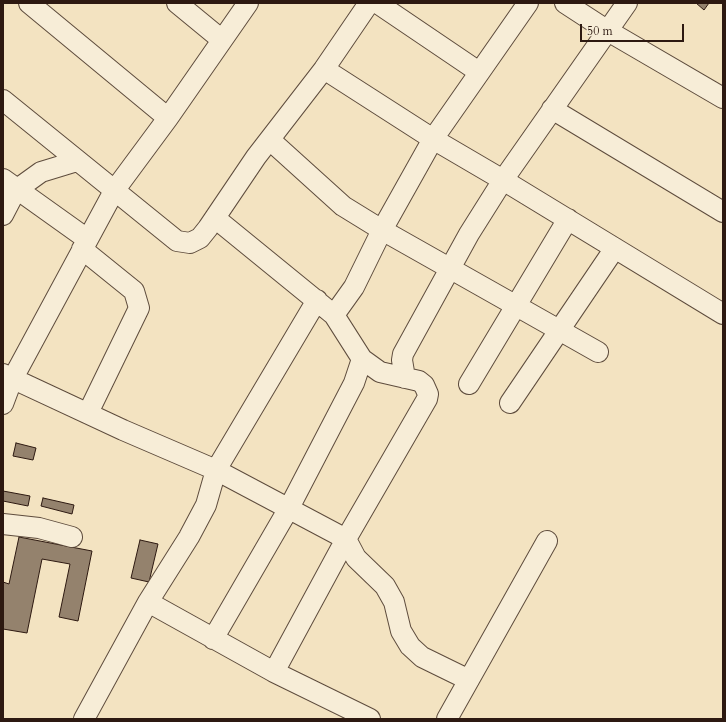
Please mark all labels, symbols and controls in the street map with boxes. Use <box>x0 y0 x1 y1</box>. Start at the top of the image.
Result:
scale bar <box>582 16 686 42</box>
text: 50 m <box>587 23 613 39</box>

